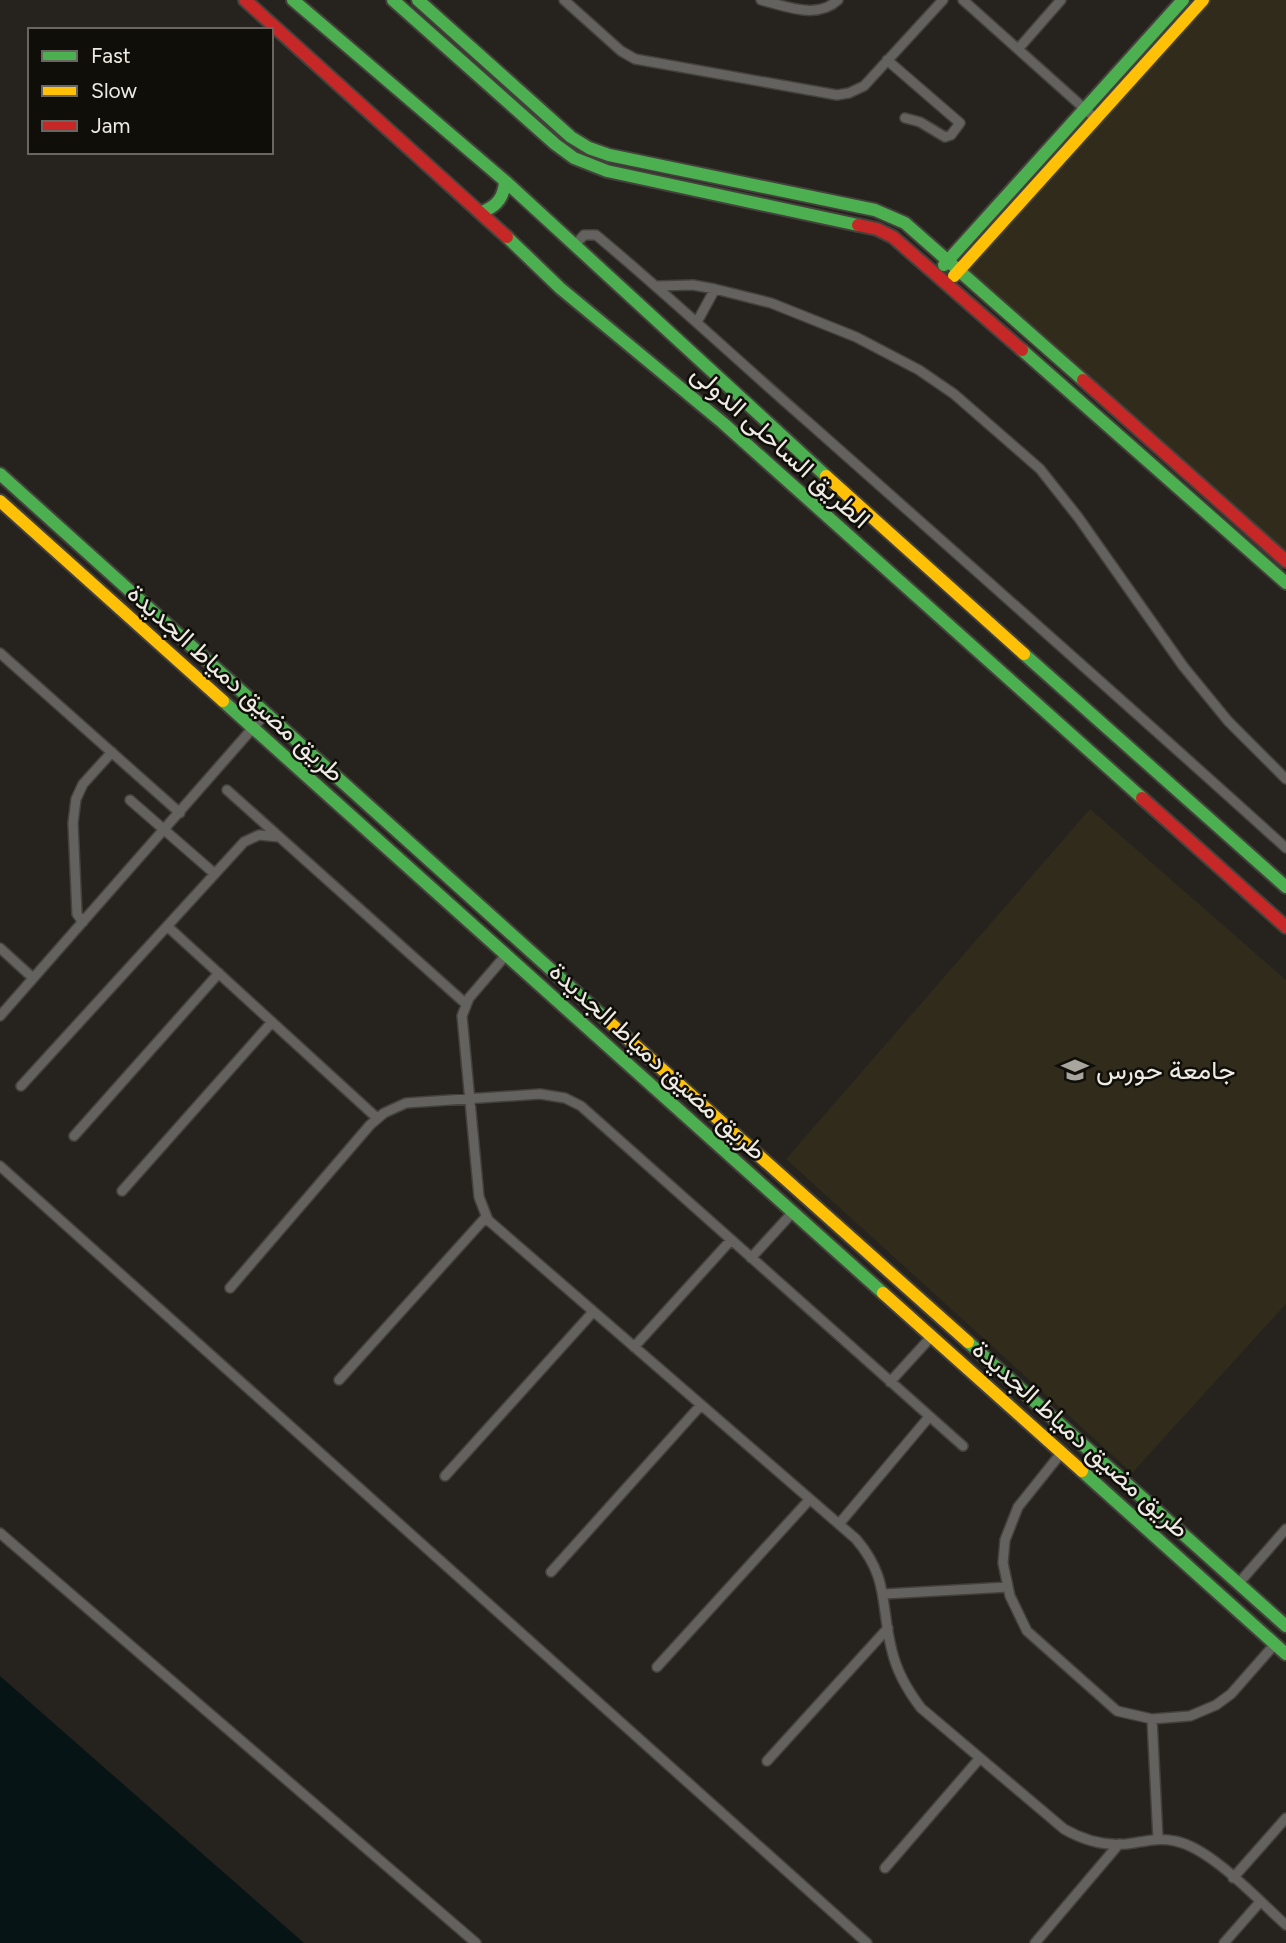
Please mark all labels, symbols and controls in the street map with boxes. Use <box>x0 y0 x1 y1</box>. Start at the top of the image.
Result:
legend <box>28 28 273 154</box>
text: Fast <box>91 43 131 68</box>
text: Slow <box>91 78 137 103</box>
text: Jam <box>91 113 130 138</box>
street label: الطريق الساحلى الدولى <box>685 357 877 535</box>
street label: طريق مضيق دمياط الجديدة <box>121 577 351 789</box>
street label: طريق مضيق دمياط الجديدة <box>543 955 773 1167</box>
place label: جامعة حورس <box>1096 1054 1235 1086</box>
school or university icon: جامعة حورس <box>1060 1055 1090 1085</box>
street label: طريق مضيق دمياط الجديدة <box>966 1333 1196 1545</box>

